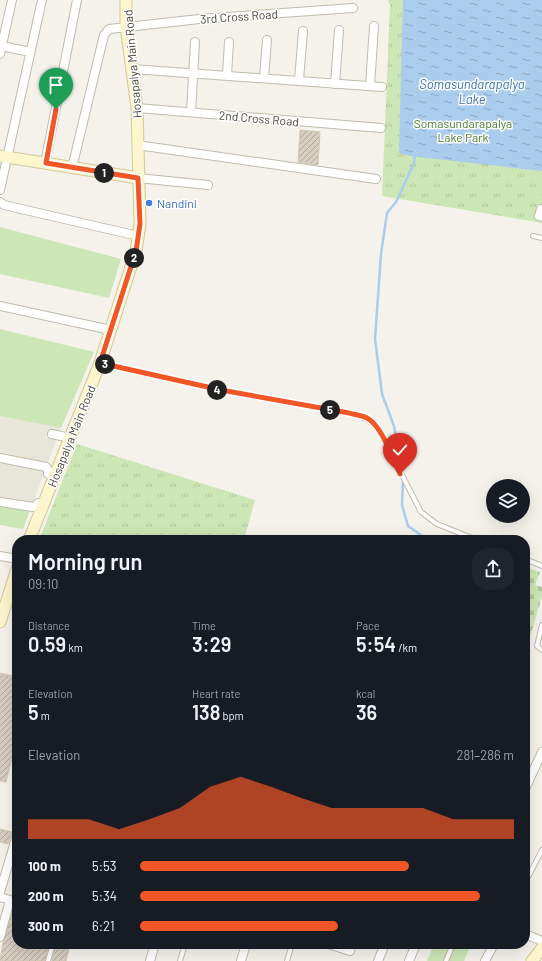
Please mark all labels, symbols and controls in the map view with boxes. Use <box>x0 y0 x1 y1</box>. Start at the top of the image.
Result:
street label: 3rd Cross Road <box>200 6 278 26</box>
street label: Hosapalya Main Road <box>120 9 144 119</box>
pin <box>39 68 73 109</box>
icon: arrive <box>45 74 67 96</box>
water label: Somasundarapalya Lake <box>419 76 525 107</box>
street label: 2nd Cross Road <box>218 108 300 128</box>
park label: Somasundarapalya Lake Park <box>414 116 512 144</box>
pin: 1 <box>94 163 114 183</box>
text: 1 <box>102 166 106 179</box>
place label: Nandini <box>157 196 197 210</box>
marker: Nandini <box>144 198 154 208</box>
pin: 2 <box>124 248 144 268</box>
text: 2 <box>131 251 137 264</box>
pin: 3 <box>95 354 115 374</box>
text: 3 <box>102 357 108 370</box>
pin: 4 <box>207 380 227 400</box>
street label: Hosapalya Main Road <box>44 383 98 489</box>
text: 4 <box>214 383 220 396</box>
pin: 5 <box>320 400 340 420</box>
text: 5 <box>327 403 333 416</box>
pin <box>383 433 417 474</box>
icon: check <box>389 439 411 461</box>
map controls <box>486 479 530 523</box>
button: layers <box>486 479 530 523</box>
text: Morning run <box>28 548 142 574</box>
button: share <box>472 548 514 590</box>
text: 09:10 <box>28 576 58 592</box>
text: Distance <box>28 619 70 632</box>
text: Time <box>192 619 216 632</box>
text: Pace <box>356 619 380 632</box>
text: 0.59 <box>28 632 66 656</box>
text: 3:29 <box>192 632 231 656</box>
text: 5:54 <box>356 632 396 656</box>
text: km <box>66 641 83 654</box>
text: /km <box>396 641 417 654</box>
text: Elevation <box>28 687 72 700</box>
text: Heart rate <box>192 687 240 700</box>
text: kcal <box>356 687 375 700</box>
text: 5 <box>28 700 39 724</box>
text: 138 <box>192 700 220 724</box>
text: 36 <box>356 700 377 724</box>
text: m <box>39 709 50 722</box>
text: bpm <box>220 709 244 722</box>
text: Elevation <box>28 747 80 763</box>
text: 281–286 m <box>456 747 514 763</box>
text: 100 m <box>28 858 61 874</box>
text: 5:53 <box>92 858 116 874</box>
text: 200 m <box>28 888 64 904</box>
text: 5:34 <box>92 888 117 904</box>
text: 300 m <box>28 918 63 934</box>
text: 6:21 <box>92 918 114 934</box>

